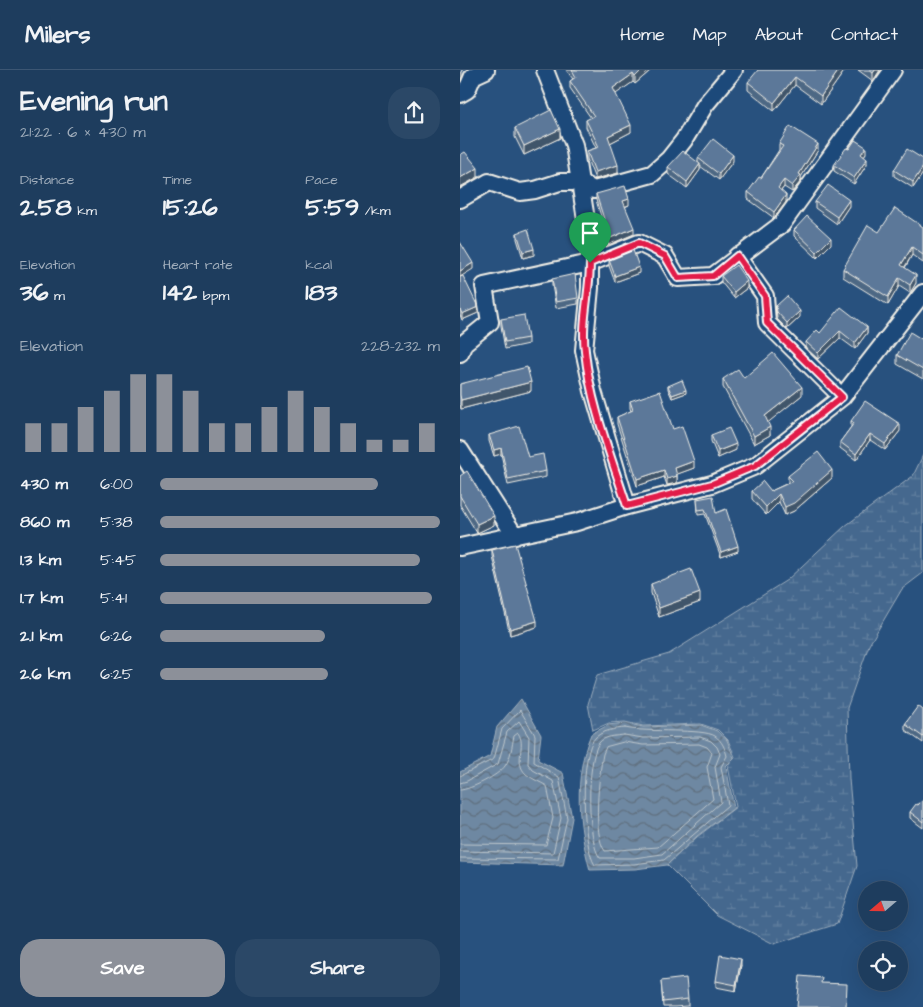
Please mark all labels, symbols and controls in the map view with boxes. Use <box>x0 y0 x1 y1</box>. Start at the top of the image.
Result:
text: Milers <box>25 18 91 52</box>
text: Home <box>620 22 665 47</box>
text: Map <box>693 22 727 47</box>
text: About <box>755 22 803 47</box>
text: Contact <box>831 22 898 47</box>
text: Evening run <box>20 82 168 121</box>
button: share <box>388 87 440 139</box>
text: 21:22 · 6 × 430 m <box>20 121 146 143</box>
text: Distance <box>20 170 74 190</box>
text: Time <box>163 170 192 190</box>
text: Pace <box>305 170 338 190</box>
text: 2.58 <box>20 190 72 225</box>
text: 15:26 <box>163 190 218 225</box>
text: 5:59 <box>305 190 359 225</box>
text: km <box>72 201 97 221</box>
text: /km <box>359 201 391 221</box>
pin <box>569 212 611 263</box>
icon: arrive <box>576 219 604 247</box>
text: Elevation <box>20 255 75 275</box>
text: Heart rate <box>163 255 233 275</box>
text: kcal <box>305 255 332 275</box>
text: 36 <box>20 275 48 310</box>
text: 142 <box>163 275 197 310</box>
text: 183 <box>305 275 337 310</box>
text: m <box>48 286 65 306</box>
text: bpm <box>197 286 229 306</box>
text: Elevation <box>20 335 83 357</box>
text: 228–232 m <box>361 335 440 357</box>
text: 430 m <box>20 473 68 495</box>
text: 6:00 <box>100 473 133 495</box>
text: 860 m <box>20 511 69 533</box>
text: 5:38 <box>100 511 133 533</box>
text: 1.3 km <box>20 549 61 571</box>
text: 5:45 <box>100 549 136 571</box>
text: 1.7 km <box>20 587 63 609</box>
text: 5:41 <box>100 587 127 609</box>
text: 2.1 km <box>20 625 62 647</box>
text: 6:26 <box>100 625 132 647</box>
text: 2.6 km <box>20 663 70 685</box>
text: 6:25 <box>100 663 133 685</box>
north arrow <box>858 881 908 931</box>
map controls <box>858 881 908 991</box>
button: Save <box>20 939 225 997</box>
button: Share <box>235 939 440 997</box>
button: locate <box>858 941 908 991</box>

